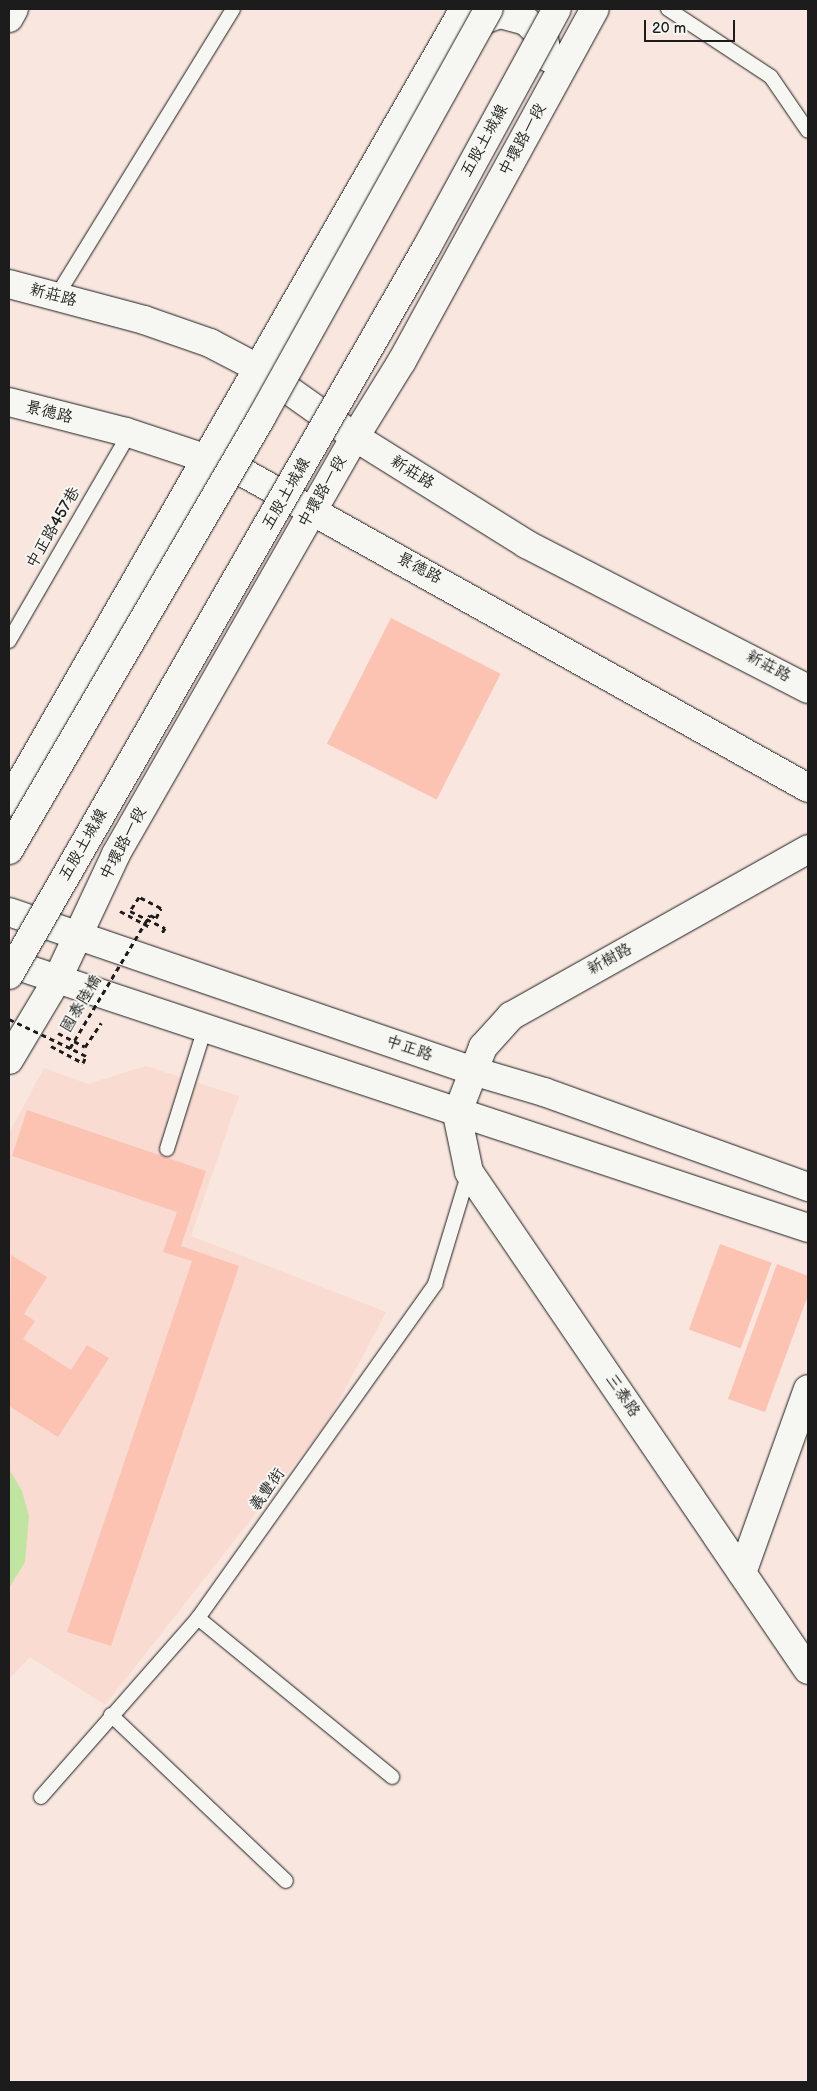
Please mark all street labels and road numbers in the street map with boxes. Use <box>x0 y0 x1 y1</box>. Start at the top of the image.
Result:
street label: 中環路一段 <box>495 100 551 180</box>
street label: 五股土城線 <box>457 101 513 181</box>
street label: 新莊路 <box>27 281 79 311</box>
street label: 景德路 <box>23 398 75 428</box>
street label: 新莊路 <box>387 452 437 494</box>
street label: 中環路一段 <box>295 453 351 531</box>
street label: 五股土城線 <box>259 455 315 533</box>
street label: 中正路457巷 <box>23 484 85 572</box>
street label: 景德路 <box>393 549 445 589</box>
street label: 新莊路 <box>742 647 794 687</box>
street label: 中環路一段 <box>97 804 151 884</box>
street label: 五股土城線 <box>56 806 112 884</box>
street label: 新樹路 <box>584 940 636 980</box>
street label: 國泰陸橋 <box>57 972 107 1036</box>
street label: 中正路 <box>383 1032 435 1066</box>
street label: 三泰路 <box>601 1371 643 1421</box>
street label: 義豐街 <box>246 1465 290 1515</box>

